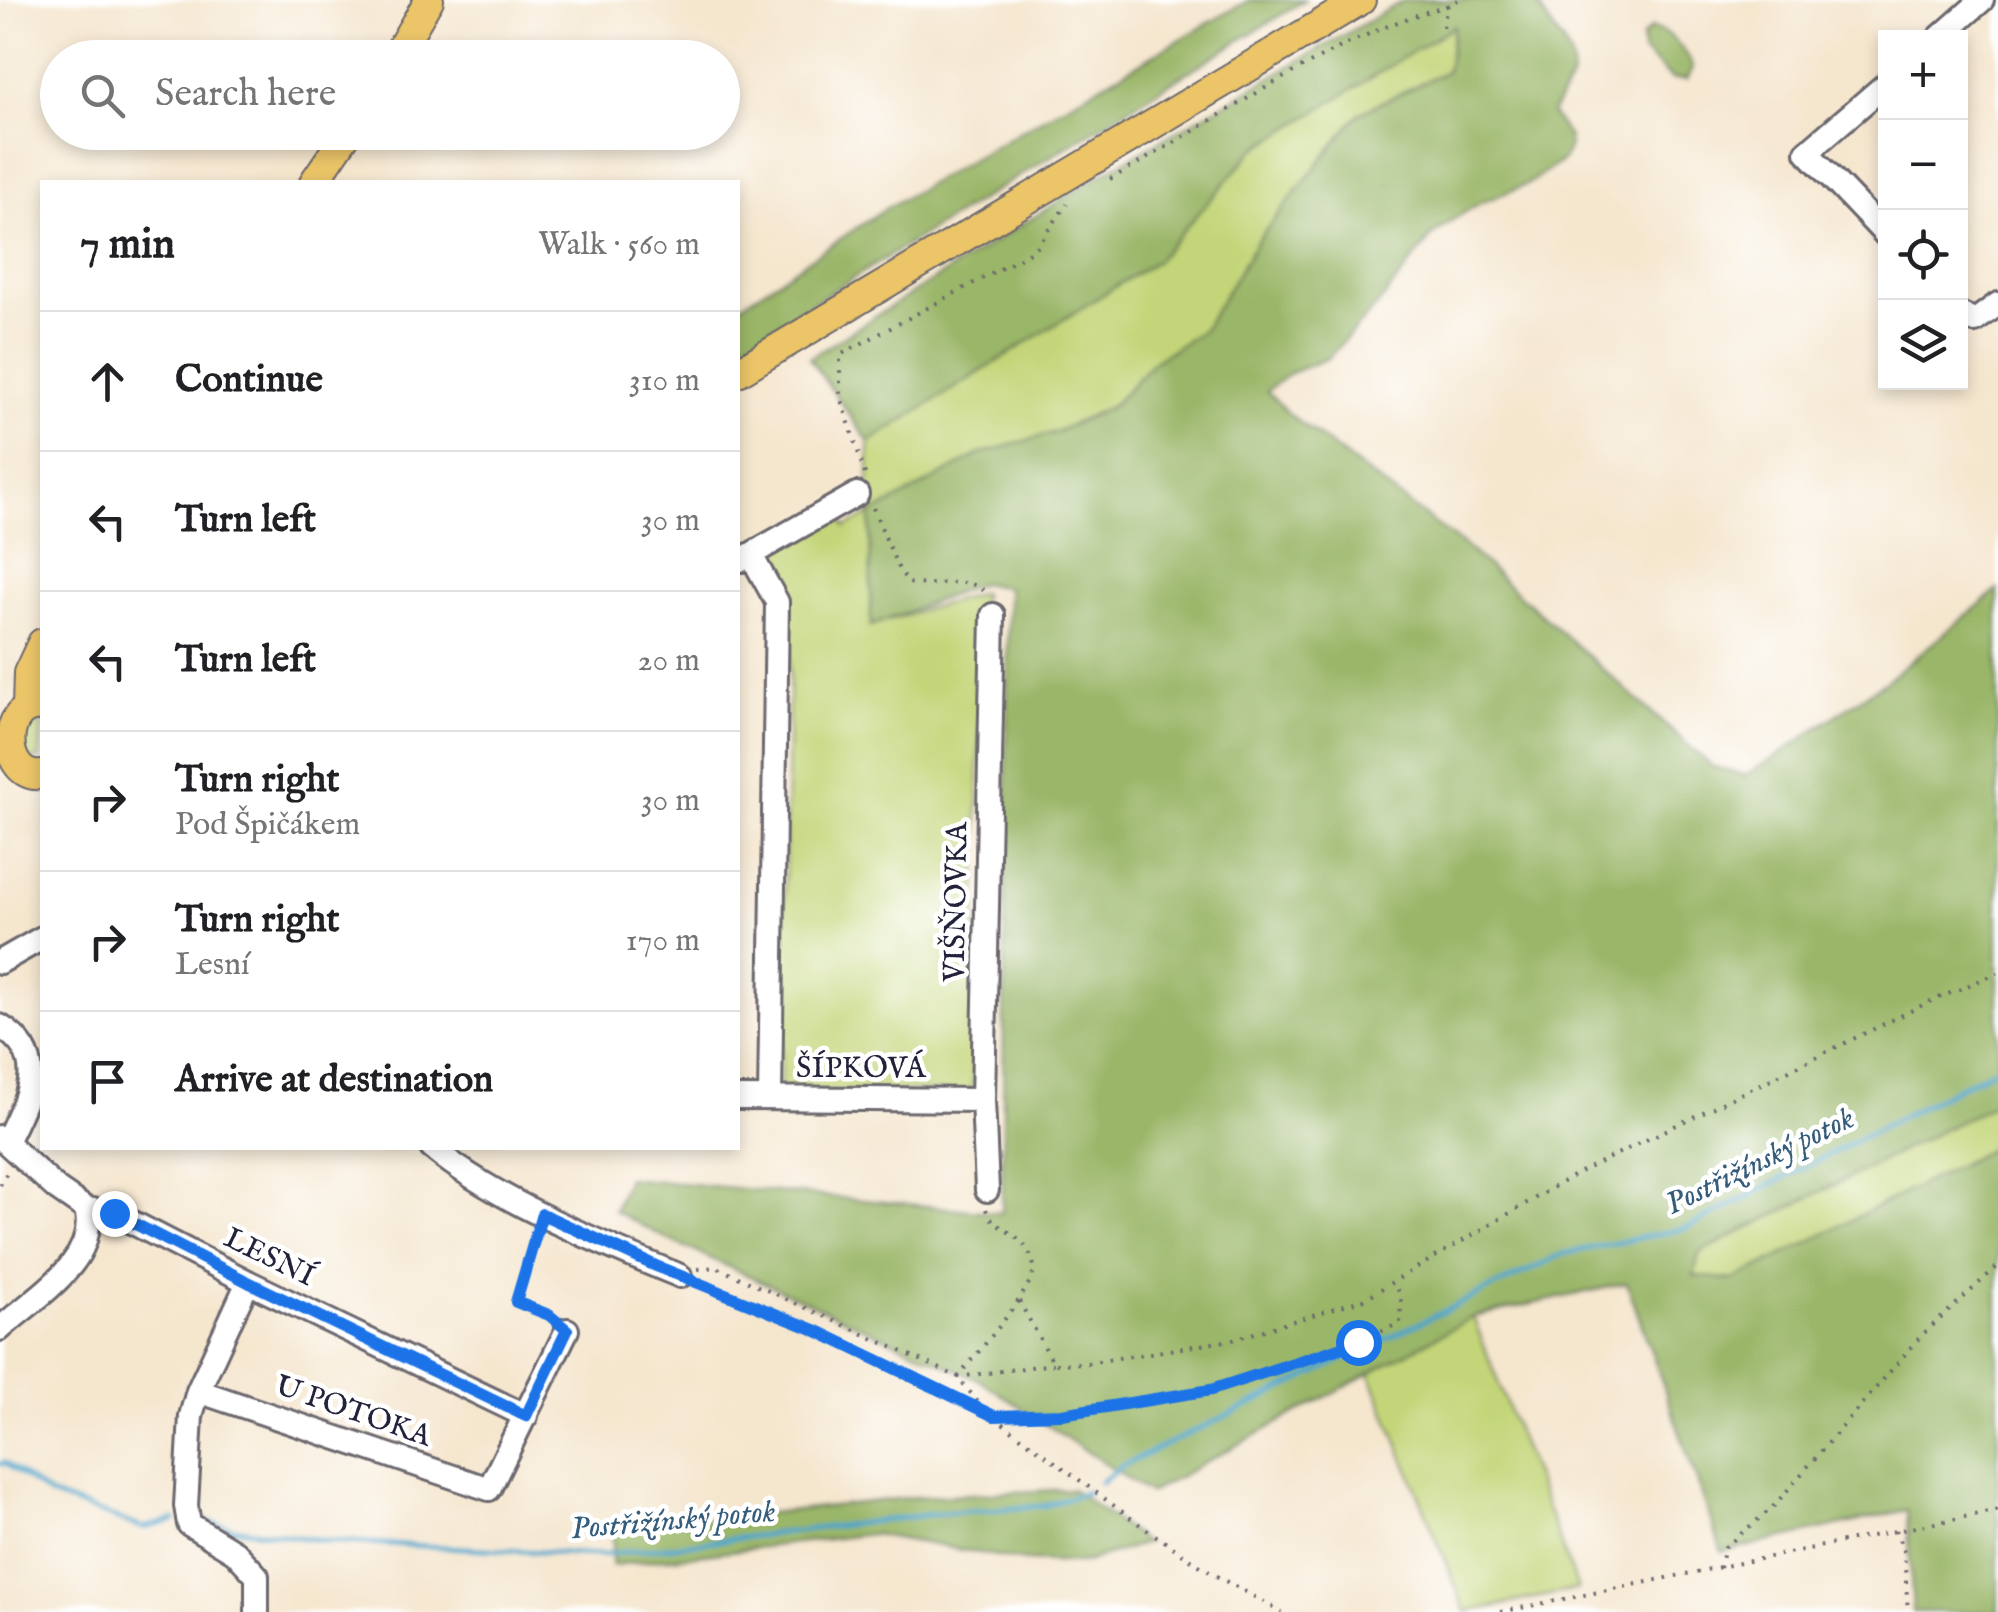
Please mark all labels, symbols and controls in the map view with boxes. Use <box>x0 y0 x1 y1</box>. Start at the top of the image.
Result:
map controls <box>1878 30 1968 390</box>
button: + <box>1878 30 1968 120</box>
search box <box>40 40 740 150</box>
icon: search <box>75 68 130 123</box>
text: Search here <box>155 71 336 119</box>
button: − <box>1878 120 1968 210</box>
button: locate <box>1878 210 1968 300</box>
text: 7 min <box>80 219 175 272</box>
text: Walk · 560 m <box>538 225 700 266</box>
button: layers <box>1878 300 1968 390</box>
icon: ahead <box>80 354 135 409</box>
text: Continue <box>175 357 323 405</box>
text: 310 m <box>629 361 700 402</box>
icon: left <box>80 494 135 549</box>
text: Turn left <box>175 497 316 545</box>
text: 30 m <box>641 501 700 542</box>
icon: left <box>80 634 135 689</box>
text: Turn left <box>175 637 316 685</box>
text: 20 m <box>638 641 700 682</box>
text: Turn right <box>175 757 339 805</box>
icon: right <box>80 774 135 829</box>
text: 30 m <box>641 781 700 822</box>
text: Pod Špičákem <box>175 805 360 846</box>
street label: VIŠŇOVKA <box>936 821 977 983</box>
text: Turn right <box>175 897 339 945</box>
icon: right <box>80 914 135 969</box>
text: 170 m <box>626 921 700 962</box>
text: Lesní <box>175 945 250 986</box>
street label: ŠÍPKOVÁ <box>796 1049 927 1088</box>
icon: arrive <box>80 1054 135 1109</box>
text: Arrive at destination <box>175 1057 493 1105</box>
water label: Postřižínský potok <box>1659 1098 1861 1225</box>
route end <box>92 1191 138 1237</box>
street label: LESNÍ <box>217 1220 322 1297</box>
route start <box>1336 1320 1382 1366</box>
street label: U POTOKA <box>270 1368 437 1457</box>
water label: Postřižínský potok <box>569 1492 777 1550</box>

